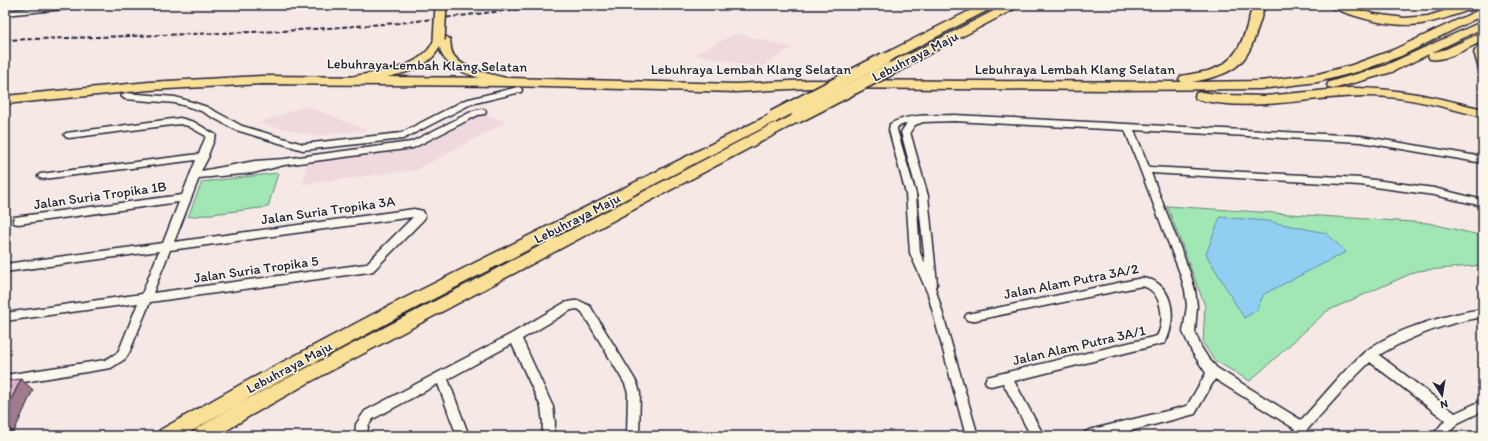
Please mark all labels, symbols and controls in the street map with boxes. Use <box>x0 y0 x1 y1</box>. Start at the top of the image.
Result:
street label: Lebuhraya Maju <box>869 27 961 86</box>
street label: Lebuhraya Lembah Klang Selatan <box>327 55 527 76</box>
street label: Lebuhraya Lembah Klang Selatan <box>651 61 851 78</box>
street label: Lebuhraya Lembah Klang Selatan <box>975 61 1175 78</box>
street label: Jalan Suria Tropika 1B <box>33 178 168 213</box>
street label: Lebuhraya Maju <box>531 189 623 248</box>
street label: Jalan Suria Tropika 3A <box>260 193 396 228</box>
street label: Jalan Suria Tropika 5 <box>193 252 320 287</box>
street label: Jalan Alam Putra 3A/2 <box>1002 260 1140 303</box>
street label: Jalan Alam Putra 3A/1 <box>1011 322 1148 369</box>
street label: Lebuhraya Maju <box>243 338 335 397</box>
north arrow <box>1422 375 1462 415</box>
text: N <box>1439 397 1449 411</box>

